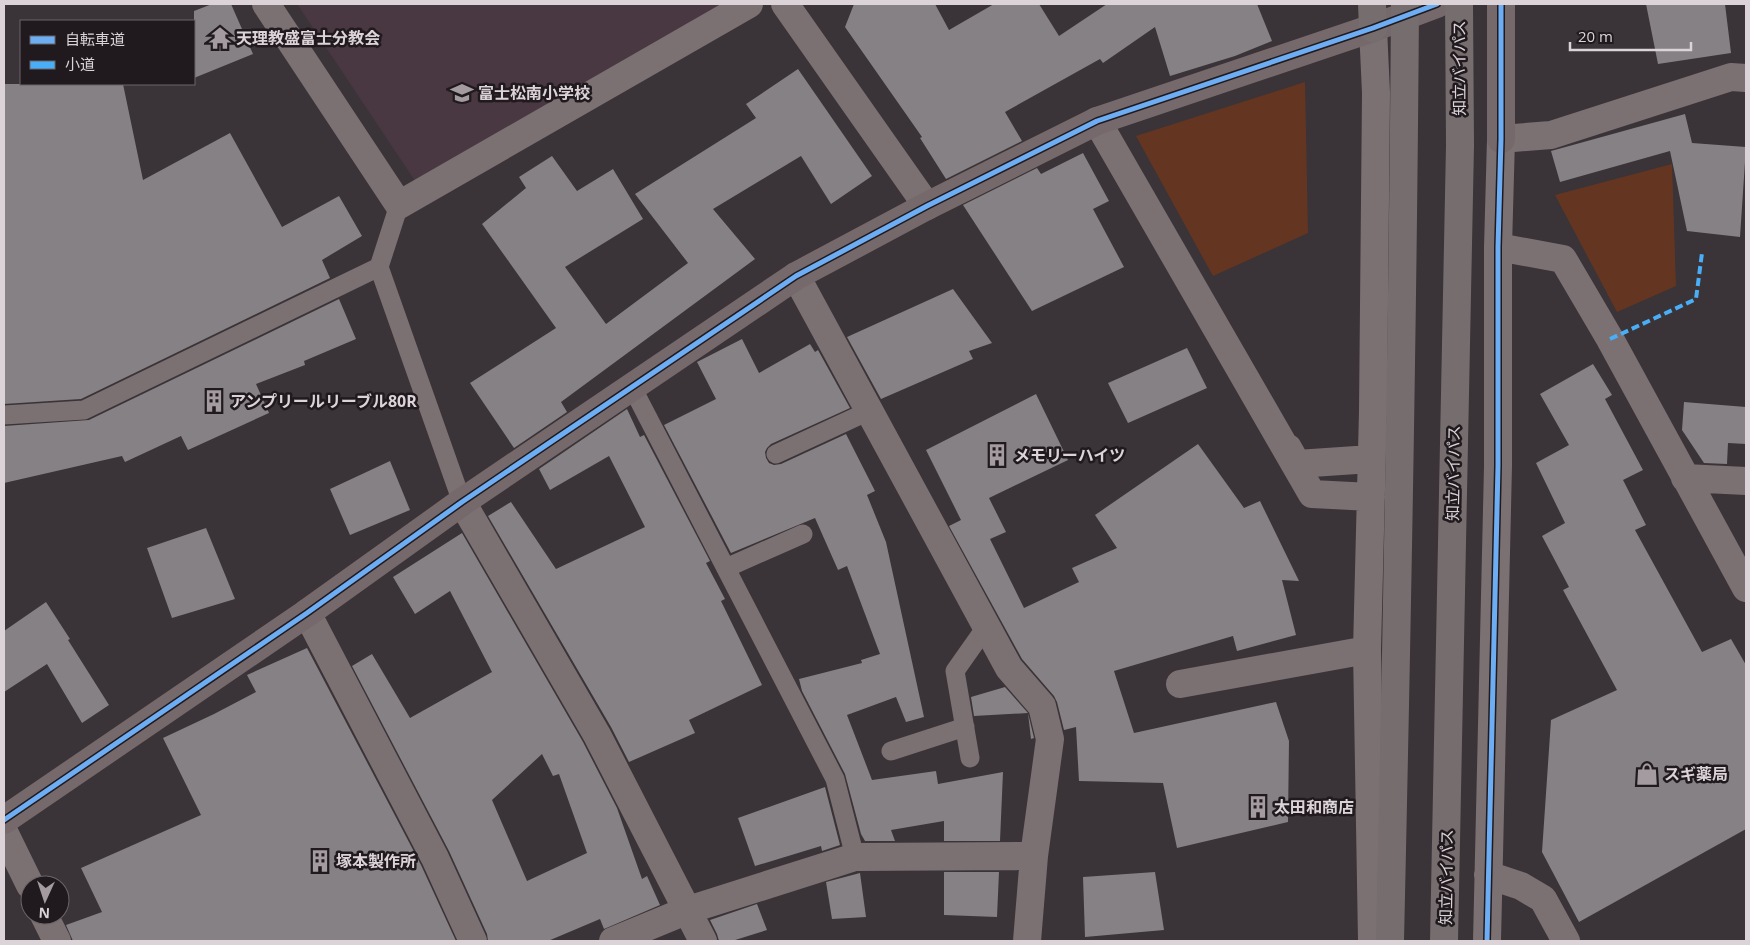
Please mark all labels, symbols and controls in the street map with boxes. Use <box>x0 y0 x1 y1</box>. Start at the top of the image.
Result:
legend <box>20 20 195 85</box>
street label: 知立バイパス <box>1448 20 1470 116</box>
scale bar <box>1570 20 1691 52</box>
temple icon: 天理教盛富士分教会 <box>207 25 233 51</box>
text: 20 m <box>1578 26 1613 46</box>
place label: 天理教盛富士分教会 <box>236 27 380 49</box>
text: 自転車道 <box>65 29 125 49</box>
text: 小道 <box>65 54 95 74</box>
school or university icon: 富士松南小学校 <box>449 80 475 106</box>
place label: 富士松南小学校 <box>478 82 590 104</box>
building icon: アンプリールリーブル80R <box>201 388 227 414</box>
place label: アンプリールリーブル80R <box>230 390 417 412</box>
street label: 知立バイパス <box>1441 425 1465 521</box>
building icon: メモリーハイツ <box>984 442 1010 468</box>
place label: メモリーハイツ <box>1014 444 1125 466</box>
shop icon: スギ薬局 <box>1634 761 1660 787</box>
place label: スギ薬局 <box>1664 763 1728 785</box>
building icon: 太田和商店 <box>1245 794 1271 820</box>
place label: 太田和商店 <box>1274 796 1354 818</box>
street label: 知立バイパス <box>1434 829 1458 925</box>
building icon: 塚本製作所 <box>307 848 333 874</box>
place label: 塚本製作所 <box>336 850 416 872</box>
north arrow <box>20 875 70 925</box>
text: N <box>38 904 50 923</box>

